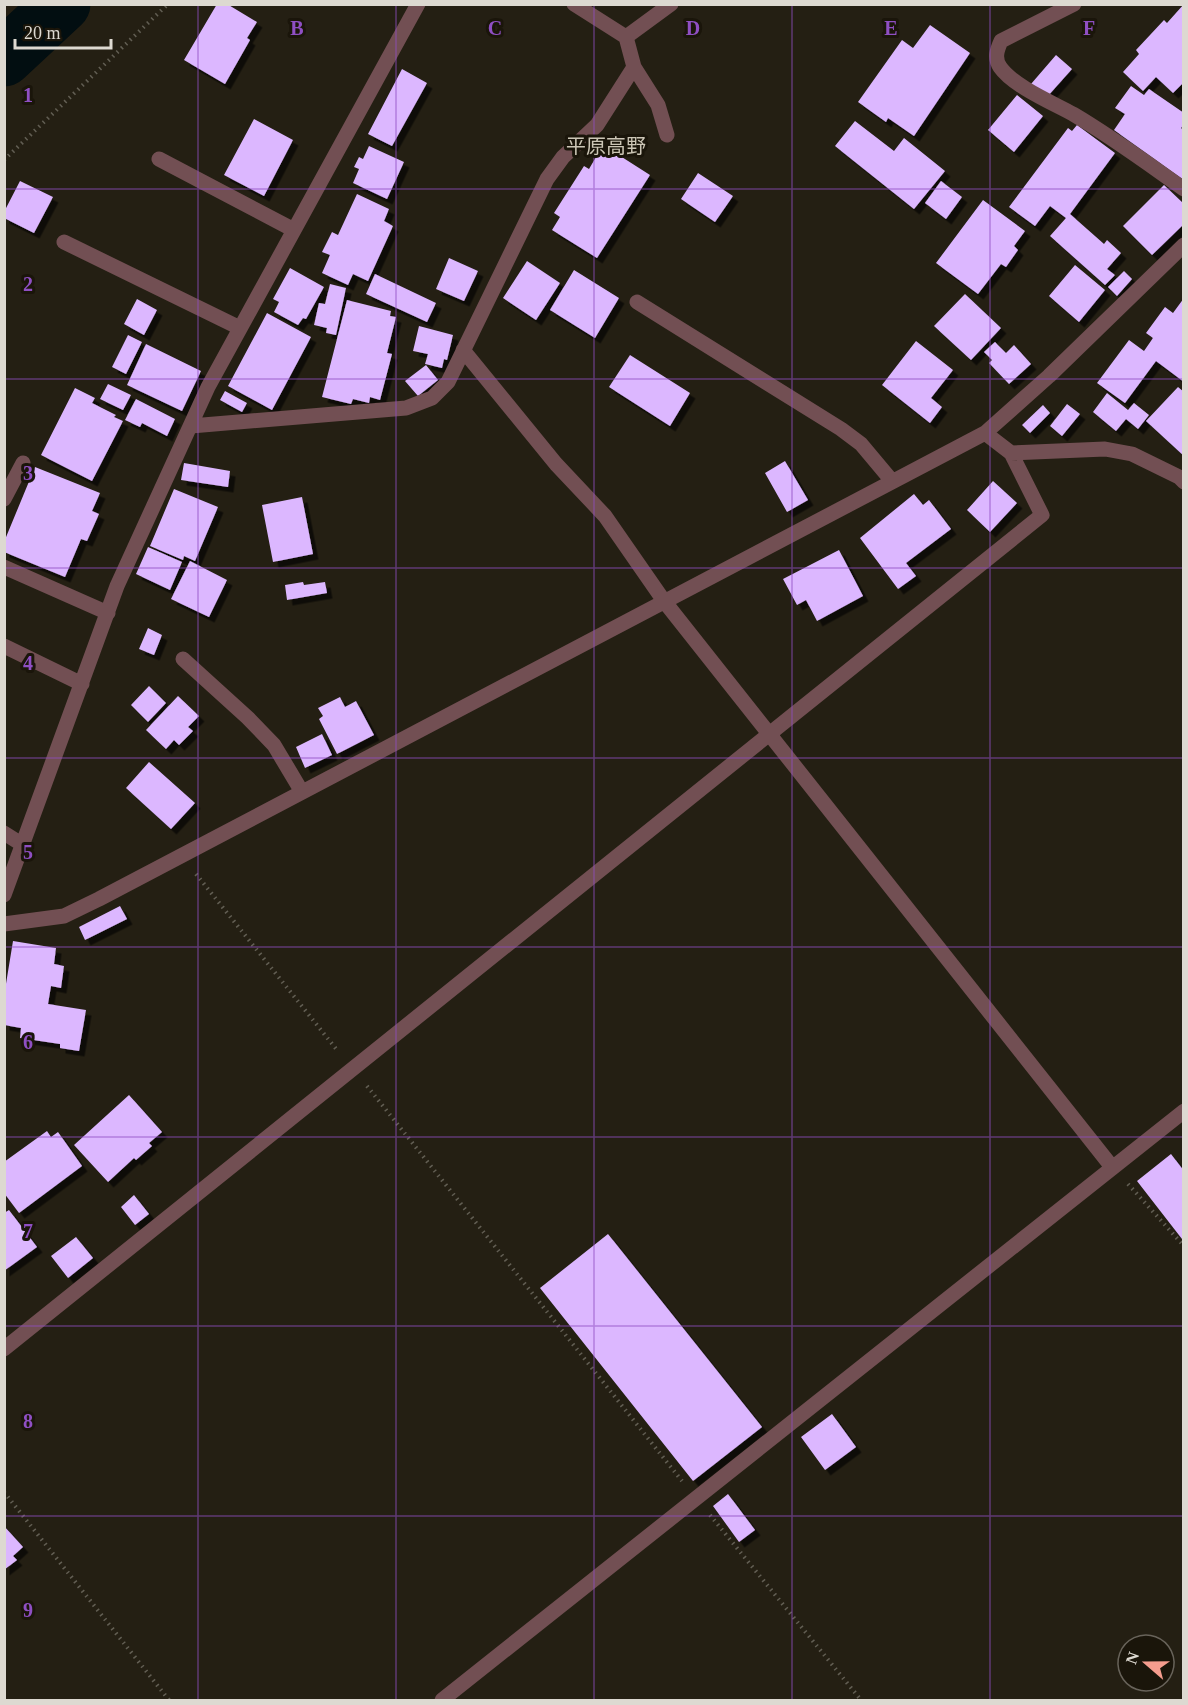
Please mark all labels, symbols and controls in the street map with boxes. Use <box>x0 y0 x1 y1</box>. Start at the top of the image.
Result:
scale bar <box>15 12 111 50</box>
text: B <box>290 17 304 39</box>
text: C <box>488 17 502 39</box>
text: D <box>686 17 700 39</box>
text: E <box>884 17 898 39</box>
text: F <box>1083 17 1095 39</box>
text: 20 m <box>24 23 61 43</box>
text: 1 <box>23 84 33 106</box>
district label: 平原高野 <box>566 135 646 157</box>
text: 2 <box>23 273 33 295</box>
text: 3 <box>23 462 33 484</box>
text: 4 <box>23 652 33 674</box>
text: 5 <box>23 841 33 863</box>
text: 6 <box>23 1031 33 1053</box>
text: 7 <box>23 1220 33 1242</box>
text: 8 <box>23 1410 33 1432</box>
text: 9 <box>23 1599 33 1621</box>
north arrow <box>1116 1633 1176 1693</box>
text: N <box>1122 1649 1142 1666</box>

